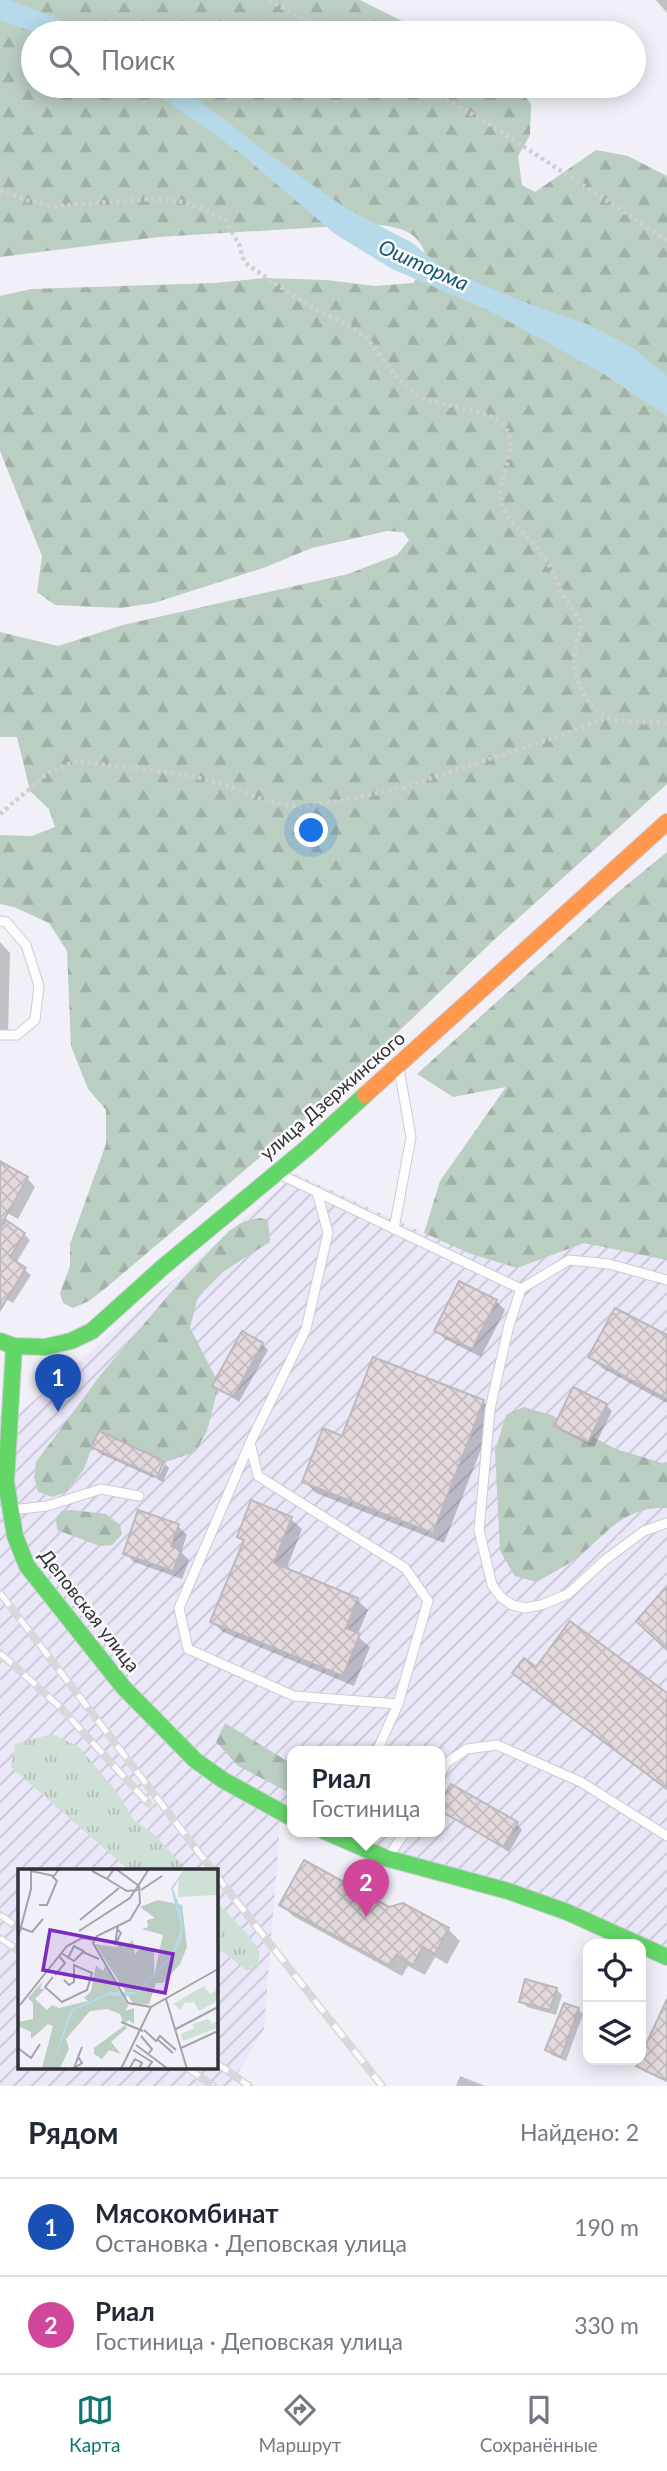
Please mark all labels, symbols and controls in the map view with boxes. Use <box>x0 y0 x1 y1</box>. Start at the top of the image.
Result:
search box <box>21 21 646 98</box>
icon: search <box>45 41 83 79</box>
text: Поиск <box>101 44 175 76</box>
water label: Ошторма <box>375 233 473 295</box>
your location <box>294 813 328 847</box>
street label: улица Дзержинского <box>255 1026 409 1164</box>
pin: 1 <box>35 1354 81 1412</box>
street label: Деповская улица <box>35 1544 145 1676</box>
popup <box>287 1746 445 1837</box>
text: Риал <box>312 1762 371 1794</box>
text: Гостиница <box>312 1794 420 1822</box>
pin: 2 <box>343 1859 389 1917</box>
inset map <box>18 1869 217 2068</box>
map controls <box>583 1939 646 2065</box>
button: locate <box>583 1939 646 2002</box>
button: layers <box>583 2002 646 2065</box>
text: Рядом <box>28 2114 118 2150</box>
text: Найдено: 2 <box>520 2118 639 2146</box>
text: Мясокомбинат <box>95 2197 279 2229</box>
text: 1 <box>44 2213 58 2241</box>
text: 190 m <box>574 2213 639 2241</box>
text: Остановка · Деповская улица <box>95 2229 407 2257</box>
text: Риал <box>95 2295 155 2327</box>
text: 2 <box>44 2311 58 2339</box>
text: 330 m <box>574 2311 639 2339</box>
text: Гостиница · Деповская улица <box>95 2327 403 2355</box>
tab: Карта <box>69 2391 120 2456</box>
tab: Маршрут <box>259 2391 341 2456</box>
tab: Сохранённые <box>480 2391 598 2456</box>

